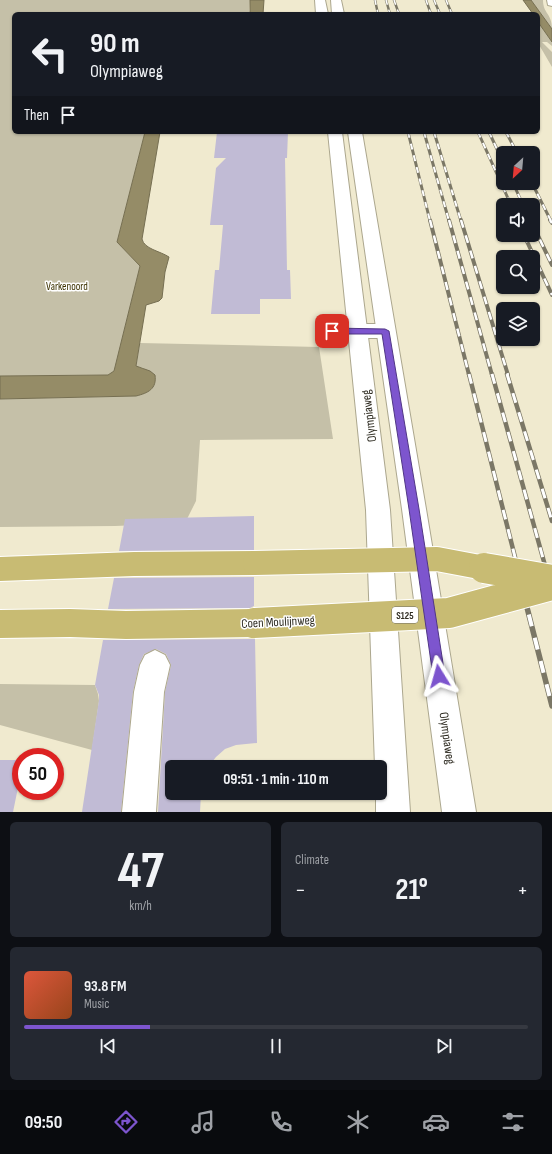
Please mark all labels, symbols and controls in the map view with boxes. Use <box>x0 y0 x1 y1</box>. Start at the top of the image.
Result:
text: 90 m <box>90 27 140 60</box>
icon: left <box>24 28 76 80</box>
text: Olympiaweg <box>90 61 163 82</box>
icon: arrive <box>57 104 79 126</box>
text: Then <box>24 106 49 125</box>
north arrow <box>496 146 540 190</box>
map controls <box>496 146 540 346</box>
button: sound <box>496 198 540 242</box>
button: search <box>496 250 540 294</box>
park label: Varkenoord <box>46 280 88 293</box>
button: layers <box>496 302 540 346</box>
pin <box>315 314 349 348</box>
icon: arrive <box>321 320 343 342</box>
street label: Olympiaweg <box>358 389 380 443</box>
road number: S125 <box>392 607 418 623</box>
street label: Coen Moulijnweg <box>241 612 315 632</box>
position arrow <box>418 655 460 697</box>
street label: Olympiaweg <box>435 711 459 765</box>
speed limit sign: 50 <box>12 748 64 800</box>
text: 09:51 · 1 min · 110 m <box>223 770 329 789</box>
text: 47 <box>117 840 164 903</box>
text: Climate <box>295 852 329 868</box>
text: 21° <box>395 872 428 908</box>
text: − <box>295 877 306 904</box>
text: + <box>517 877 528 904</box>
text: km/h <box>129 898 152 914</box>
text: 93.8 FM <box>84 977 126 996</box>
text: Music <box>84 996 109 1012</box>
icon: previous <box>97 1035 119 1057</box>
icon: pause <box>265 1035 287 1057</box>
icon: next <box>433 1035 455 1057</box>
icon: directions <box>112 1108 140 1136</box>
icon: music <box>189 1108 217 1136</box>
icon: phone <box>267 1108 295 1136</box>
icon: climate <box>344 1108 372 1136</box>
icon: car <box>422 1108 450 1136</box>
icon: filters <box>499 1108 527 1136</box>
text: 09:50 <box>25 1112 62 1133</box>

